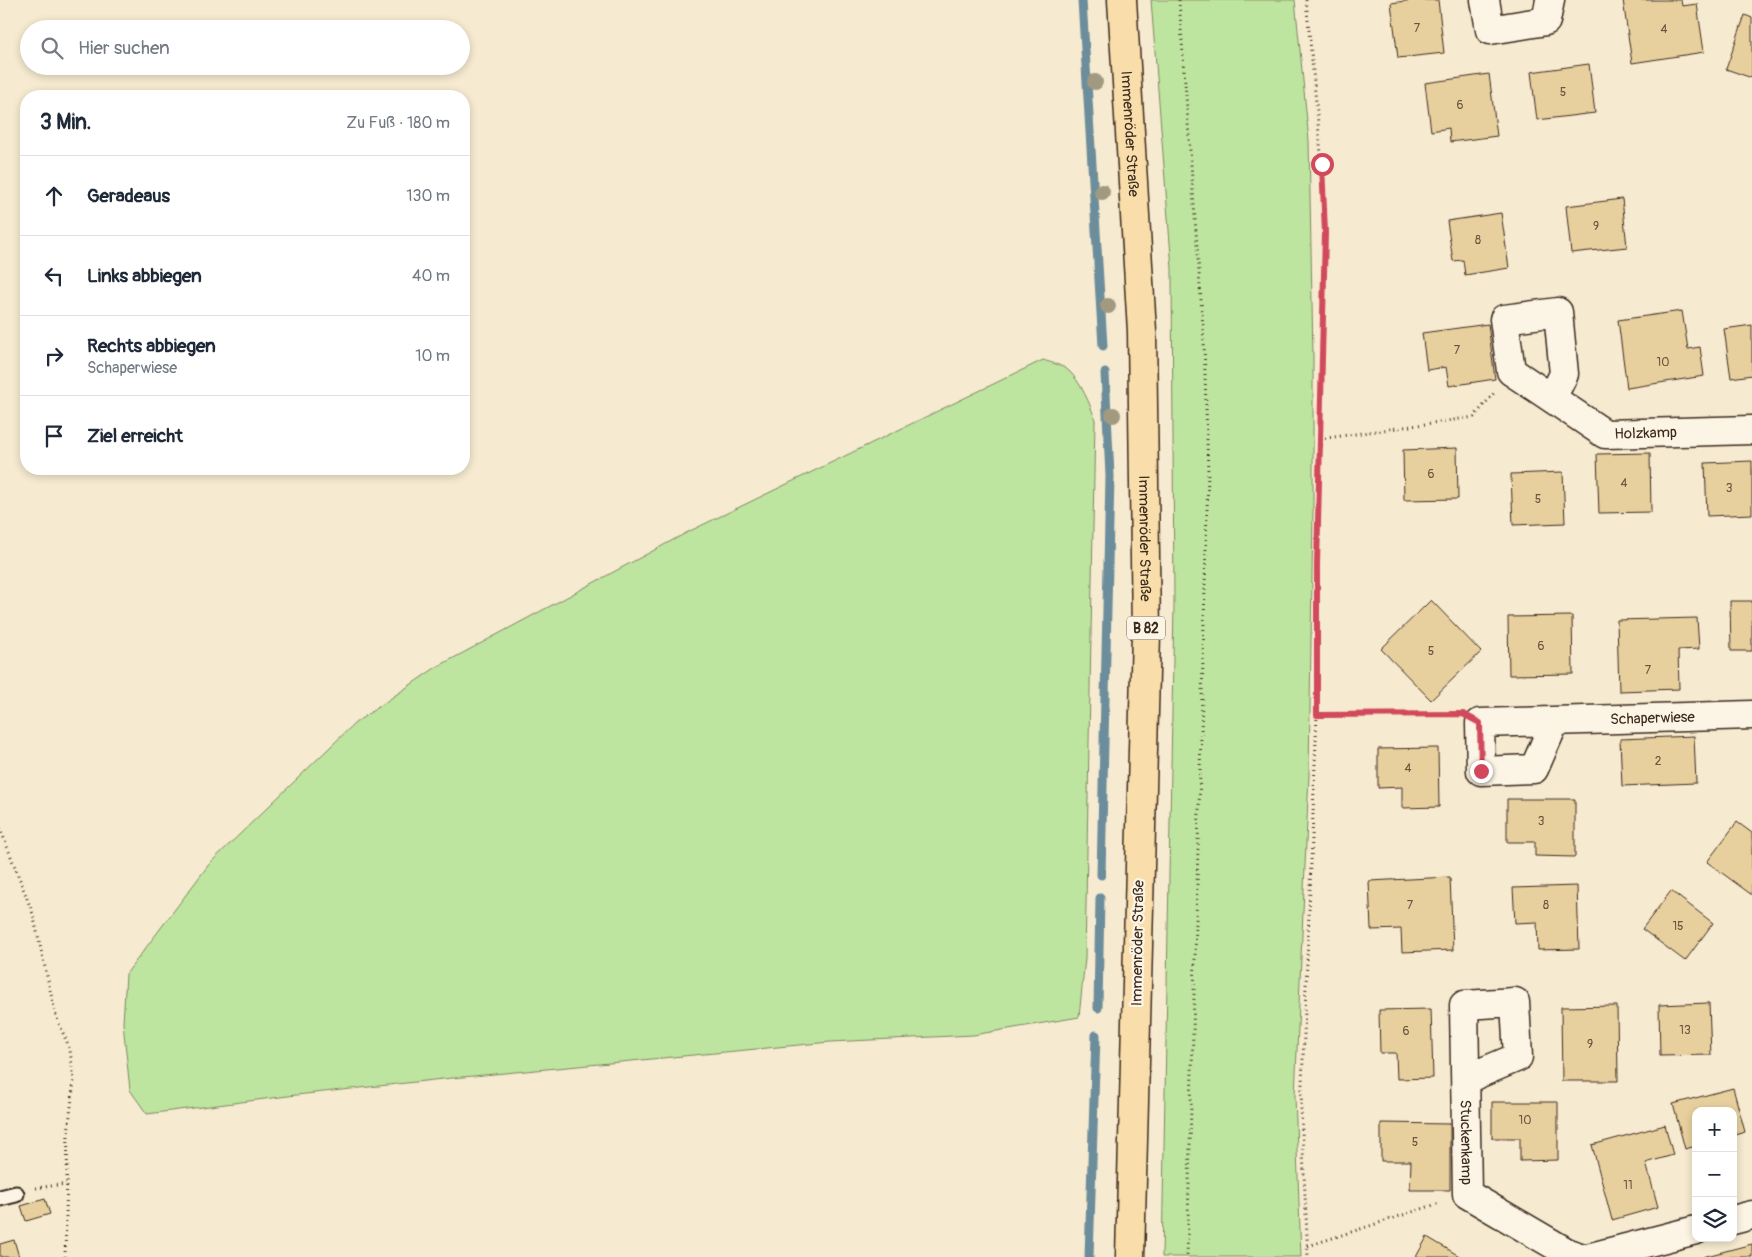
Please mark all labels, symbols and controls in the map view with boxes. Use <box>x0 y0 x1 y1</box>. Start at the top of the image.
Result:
search box <box>20 20 470 75</box>
house number: 7 <box>1414 21 1421 36</box>
house number: 4 <box>1661 22 1668 37</box>
icon: search <box>38 34 66 62</box>
text: Hier suchen <box>78 36 170 60</box>
street label: Immenröder Straße <box>1117 70 1143 198</box>
house number: 5 <box>1560 85 1566 100</box>
house number: 6 <box>1457 98 1464 113</box>
text: 3 Min. <box>40 109 91 136</box>
text: Zu Fuß · 180 m <box>346 113 450 133</box>
route start <box>1311 153 1334 176</box>
icon: ahead <box>40 182 68 210</box>
text: Geradeaus <box>87 184 170 208</box>
text: 130 m <box>406 186 450 206</box>
house number: 9 <box>1593 219 1599 234</box>
house number: 8 <box>1475 233 1481 248</box>
icon: left <box>40 262 68 290</box>
text: Links abbiegen <box>87 264 202 288</box>
text: 40 m <box>412 266 450 286</box>
text: Rechts abbiegen <box>87 334 216 358</box>
icon: right <box>40 342 68 370</box>
house number: 7 <box>1454 343 1461 358</box>
text: 10 m <box>415 346 450 366</box>
house number: 10 <box>1657 355 1669 370</box>
text: Schaperwiese <box>87 358 177 378</box>
icon: arrive <box>40 422 68 450</box>
street label: Holzkamp <box>1614 423 1677 443</box>
text: Ziel erreicht <box>87 424 183 448</box>
house number: 6 <box>1428 467 1435 482</box>
street label: Immenröder Straße <box>1134 475 1155 602</box>
house number: 4 <box>1621 476 1628 491</box>
house number: 3 <box>1726 481 1733 496</box>
house number: 5 <box>1535 492 1541 507</box>
road number: B 82 <box>1127 616 1165 640</box>
house number: 6 <box>1538 639 1545 654</box>
house number: 5 <box>1428 644 1434 659</box>
house number: 7 <box>1645 663 1652 678</box>
street label: Schaperwiese <box>1610 707 1696 729</box>
house number: 2 <box>1655 754 1662 769</box>
route end <box>1470 760 1493 783</box>
house number: 4 <box>1405 761 1412 776</box>
house number: 3 <box>1538 814 1545 829</box>
street label: Immenröder Straße <box>1127 879 1149 1006</box>
house number: 7 <box>1407 898 1414 913</box>
house number: 8 <box>1543 898 1549 913</box>
house number: 15 <box>1672 919 1684 934</box>
house number: 13 <box>1679 1023 1691 1038</box>
house number: 6 <box>1403 1024 1410 1039</box>
house number: 9 <box>1587 1037 1593 1052</box>
street label: Stuckenkamp <box>1456 1099 1476 1185</box>
map controls <box>1692 1107 1737 1242</box>
button: + <box>1692 1107 1737 1152</box>
house number: 10 <box>1519 1113 1531 1128</box>
house number: 5 <box>1412 1135 1418 1150</box>
button: − <box>1692 1152 1737 1197</box>
house number: 11 <box>1623 1178 1633 1193</box>
button: layers <box>1692 1197 1737 1242</box>

